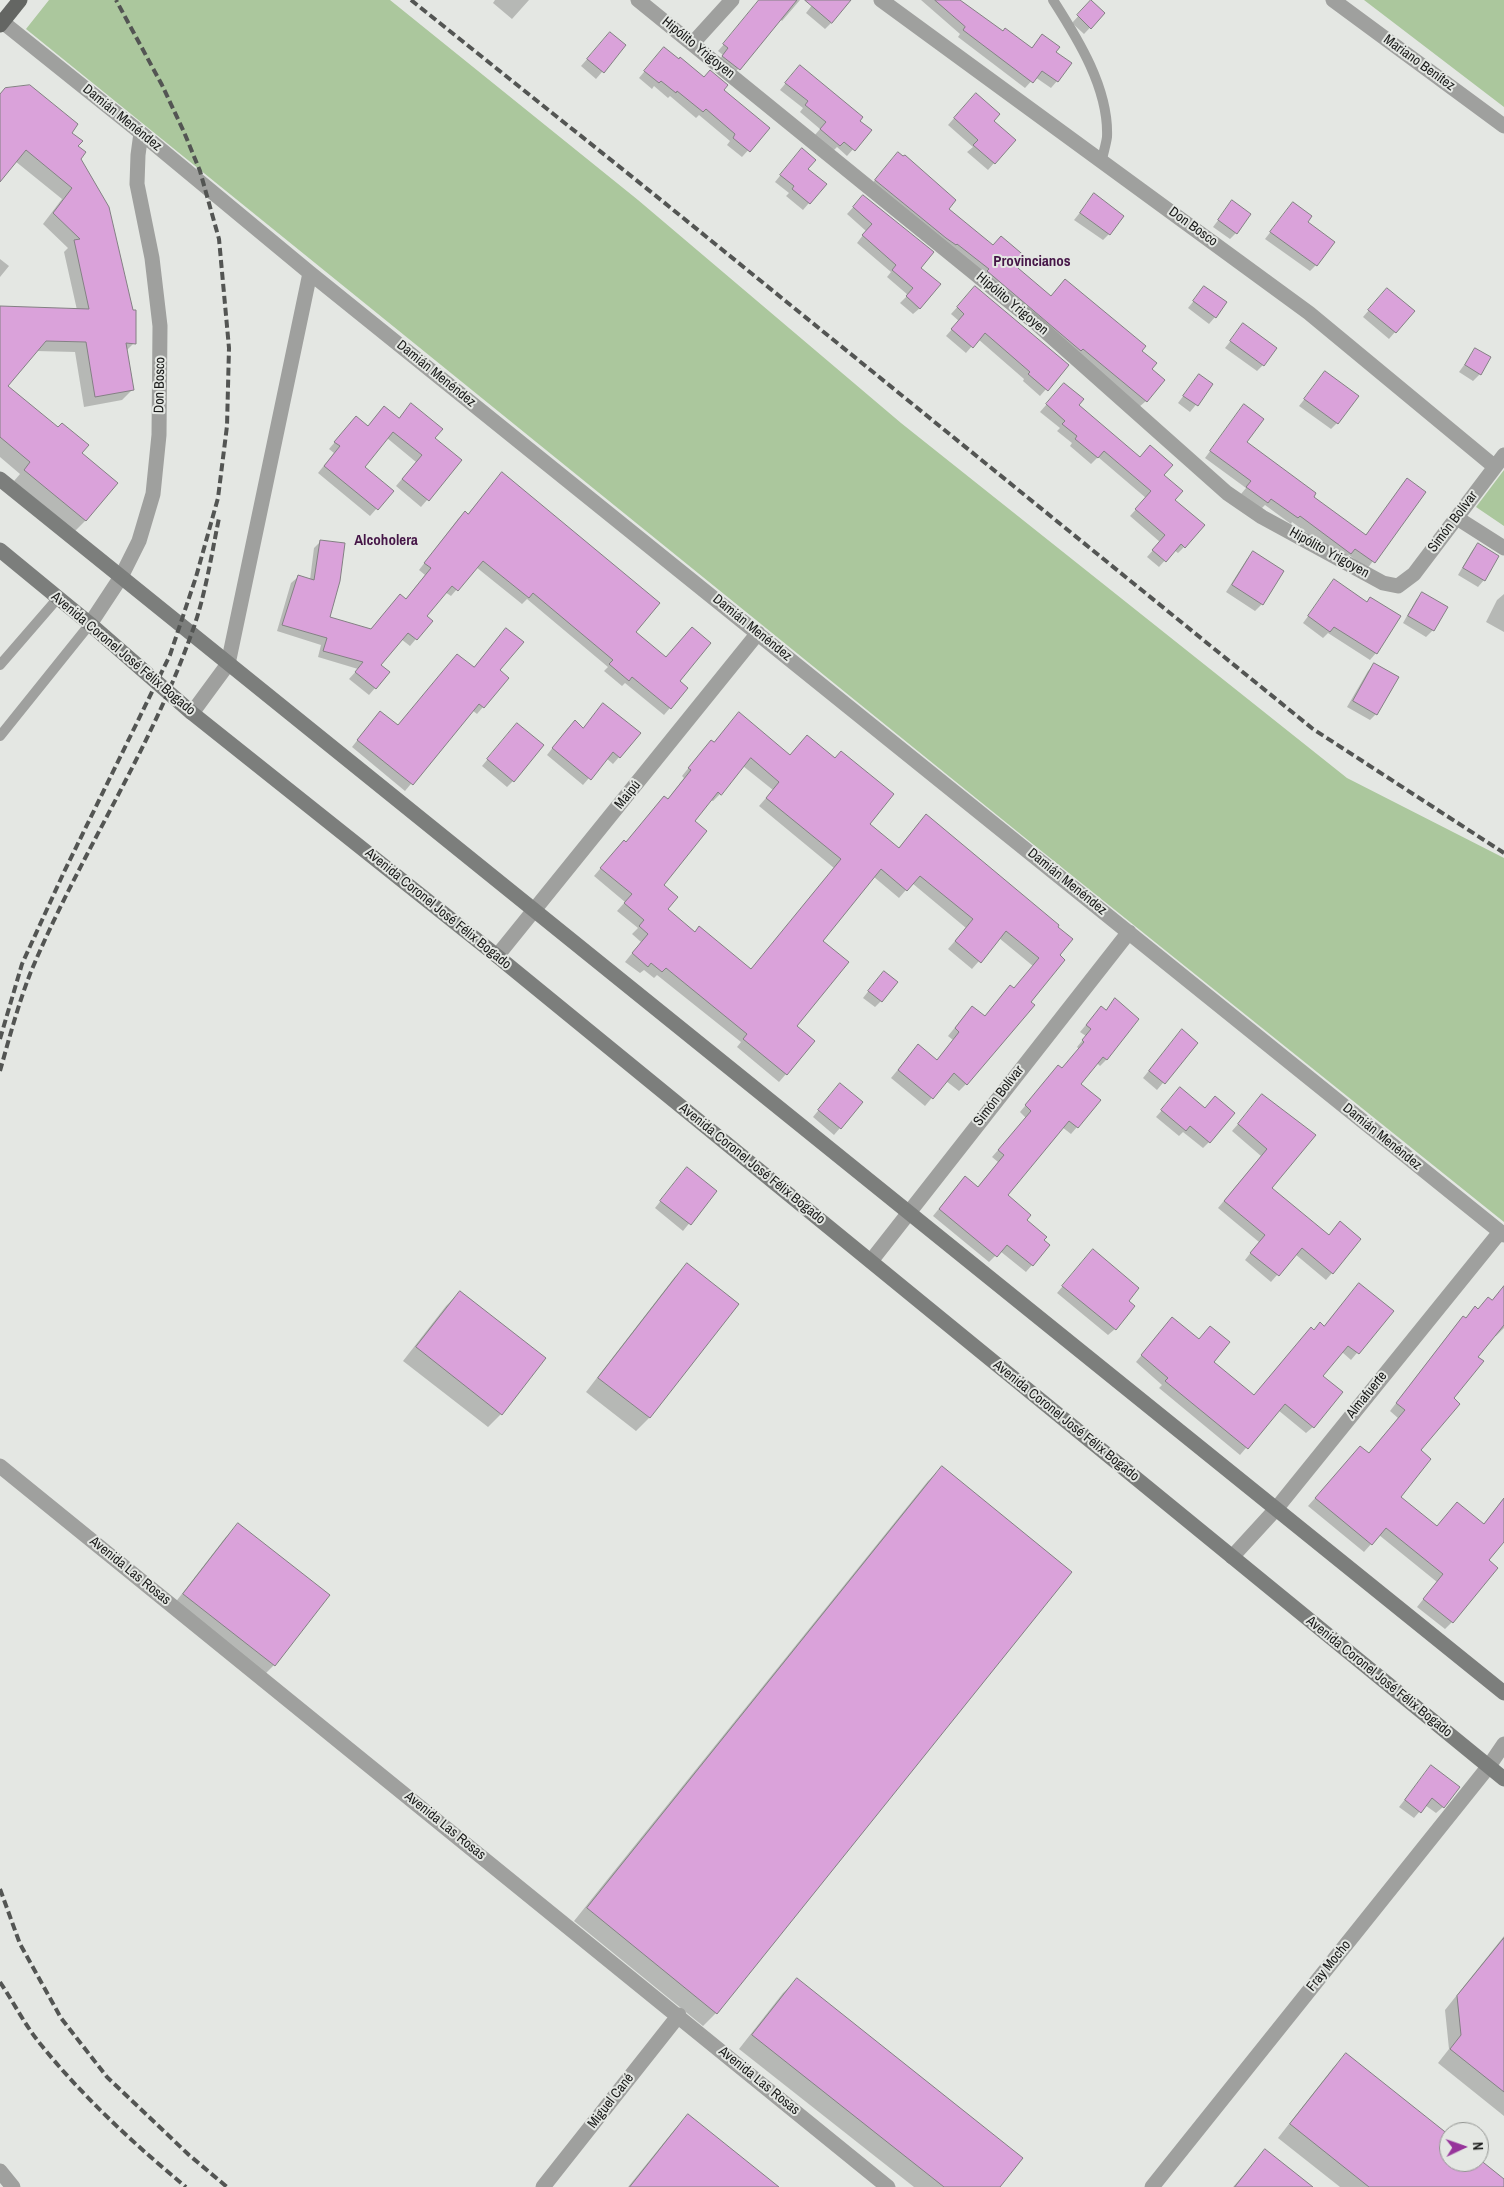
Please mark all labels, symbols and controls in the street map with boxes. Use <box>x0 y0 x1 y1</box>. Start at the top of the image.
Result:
street label: Hipólito Yrigoyen <box>658 14 738 82</box>
street label: Mariano Benítez <box>1380 31 1458 95</box>
street label: Damián Menéndez <box>79 81 165 155</box>
street label: Don Bosco <box>1165 204 1221 250</box>
district label: Provincianos <box>993 253 1071 271</box>
street label: Hipólito Yrigoyen <box>973 269 1051 339</box>
street label: Damián Menéndez <box>393 337 479 411</box>
street label: Don Bosco <box>151 357 169 413</box>
street label: Simón Bolívar <box>1425 488 1481 556</box>
street label: Hipólito Yrigoyen <box>1286 524 1372 582</box>
district label: Alcoholera <box>354 532 418 550</box>
street label: Avenida Coronel José Félix Bogado <box>47 589 199 719</box>
street label: Damián Menéndez <box>709 591 795 665</box>
street label: Maipú <box>611 777 645 813</box>
street label: Avenida Coronel José Félix Bogado <box>362 845 514 973</box>
street label: Damián Menéndez <box>1024 845 1110 919</box>
street label: Simón Bolívar <box>970 1062 1028 1130</box>
street label: Avenida Coronel José Félix Bogado <box>676 1100 828 1228</box>
street label: Damián Menéndez <box>1339 1100 1425 1174</box>
street label: Avenida Coronel José Félix Bogado <box>990 1357 1142 1485</box>
street label: Almafuerte <box>1343 1368 1391 1422</box>
street label: Avenida Las Rosas <box>86 1533 174 1609</box>
street label: Avenida Coronel José Félix Bogado <box>1303 1613 1455 1741</box>
street label: Avenida Las Rosas <box>401 1788 489 1864</box>
street label: Fray Mocho <box>1303 1937 1355 1995</box>
street label: Avenida Las Rosas <box>715 2043 803 2119</box>
street label: Miguel Cané <box>584 2070 638 2132</box>
north arrow <box>1439 2122 1489 2172</box>
text: N <box>1469 2142 1487 2151</box>

